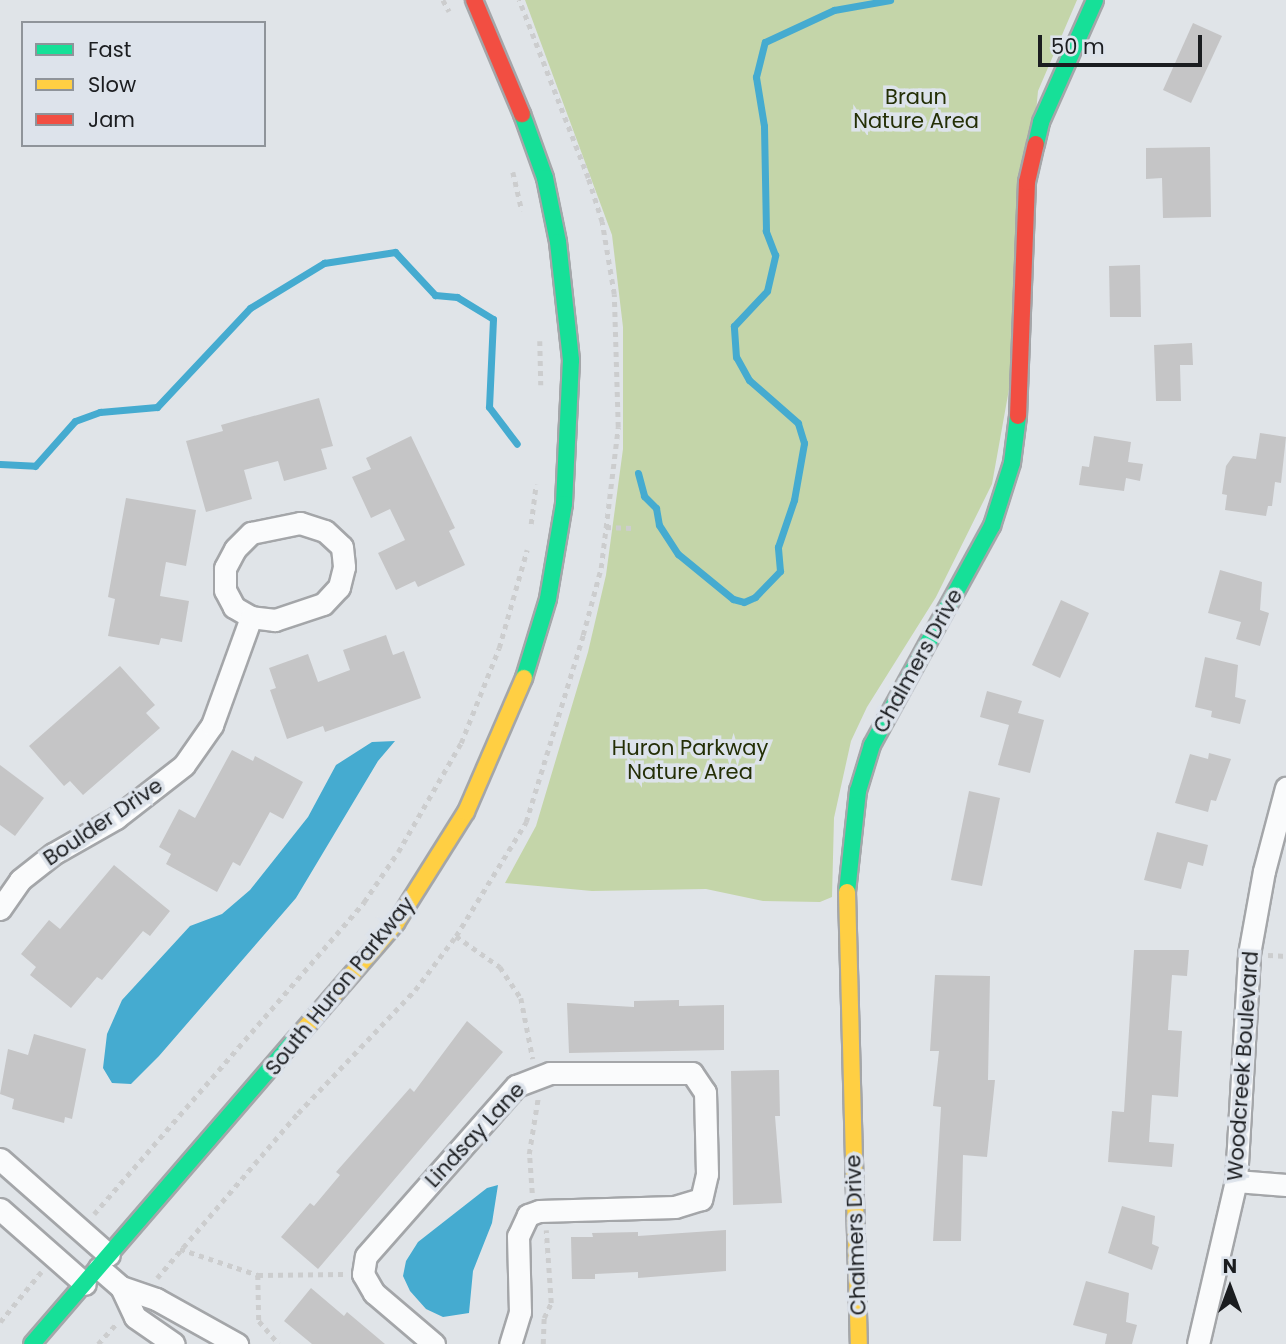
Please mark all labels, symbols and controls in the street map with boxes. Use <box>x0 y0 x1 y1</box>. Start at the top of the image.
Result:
legend <box>21 21 266 147</box>
scale bar <box>1041 21 1206 65</box>
text: 50 m <box>1051 32 1105 61</box>
text: Fast <box>88 35 131 64</box>
text: Slow <box>88 70 136 99</box>
park label: Braun Nature Area <box>853 84 979 134</box>
text: Jam <box>88 105 135 134</box>
street label: Chalmers Drive <box>868 585 968 737</box>
park label: Huron Parkway Nature Area <box>612 735 768 785</box>
street label: Boulder Drive <box>39 773 167 871</box>
street label: South Huron Parkway <box>260 892 420 1080</box>
street label: Woodcreek Boulevard <box>1222 950 1264 1182</box>
street label: Lindsay Lane <box>420 1077 530 1193</box>
street label: Chalmers Drive <box>841 1154 871 1316</box>
north arrow <box>1195 1253 1265 1323</box>
text: N <box>1223 1253 1237 1280</box>

